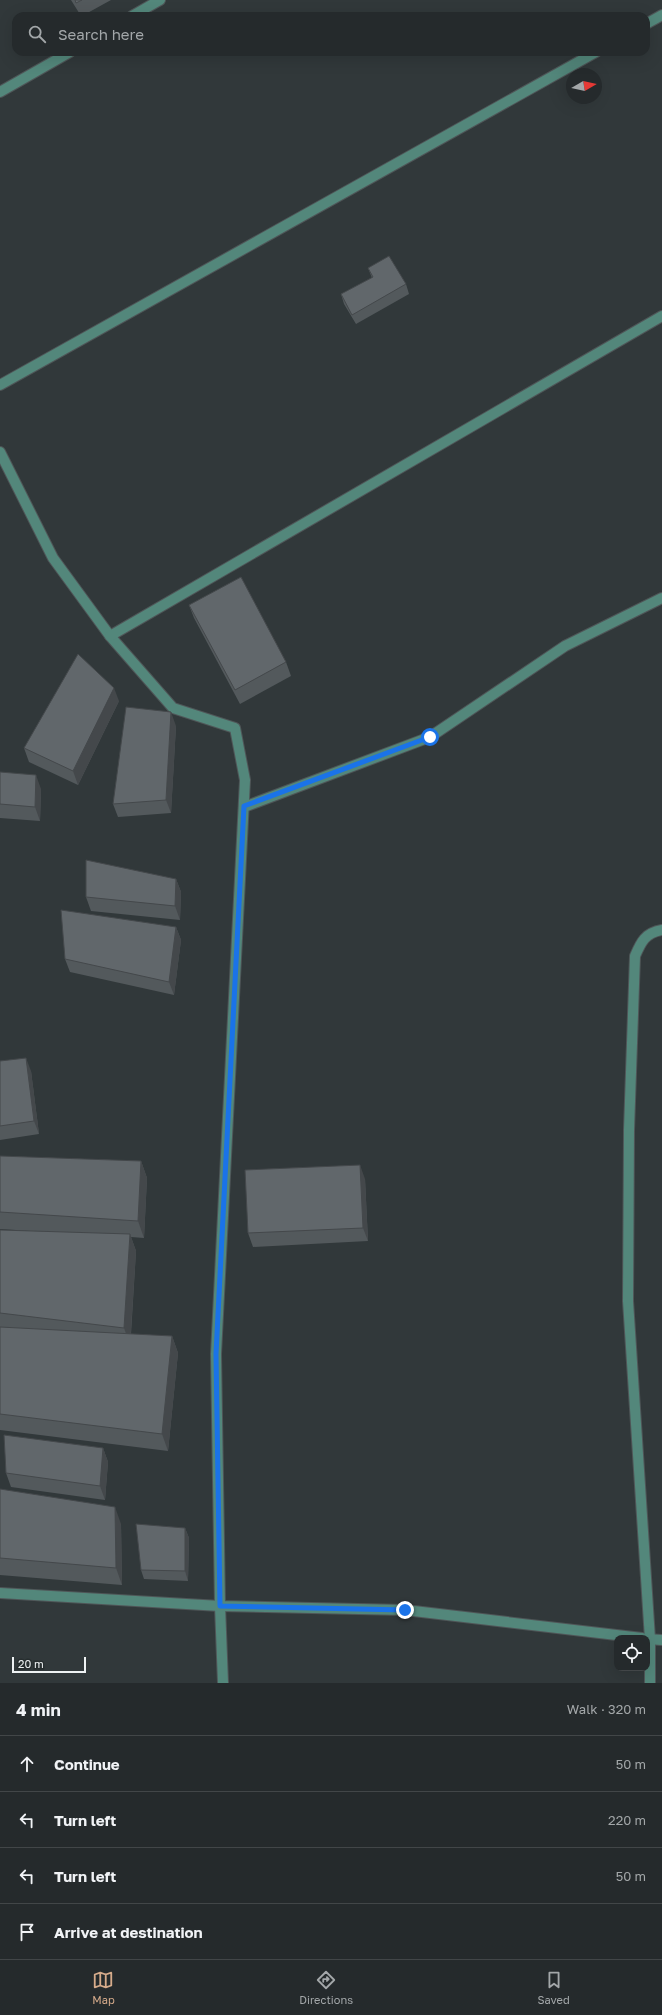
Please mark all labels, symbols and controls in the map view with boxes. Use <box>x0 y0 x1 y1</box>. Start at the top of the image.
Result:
search box <box>12 12 650 56</box>
icon: search <box>26 23 48 45</box>
text: Search here <box>58 25 144 43</box>
north arrow <box>566 68 602 104</box>
route start <box>421 728 439 746</box>
route end <box>396 1601 414 1619</box>
map controls <box>614 1635 650 1671</box>
button: locate <box>614 1635 650 1671</box>
scale bar <box>12 1655 86 1674</box>
text: 20 m <box>18 1657 44 1670</box>
text: 4 min <box>16 1699 61 1720</box>
text: Walk · 320 m <box>567 1701 646 1717</box>
icon: ahead <box>16 1753 38 1775</box>
text: Continue <box>54 1755 120 1773</box>
text: 50 m <box>616 1756 646 1772</box>
icon: left <box>16 1809 38 1831</box>
text: Turn left <box>54 1811 116 1829</box>
text: 220 m <box>608 1812 646 1828</box>
icon: left <box>16 1865 38 1887</box>
text: Turn left <box>54 1867 116 1885</box>
text: 50 m <box>616 1868 646 1884</box>
icon: arrive <box>16 1921 38 1943</box>
text: Arrive at destination <box>54 1923 203 1941</box>
tab: Map <box>92 1969 115 2006</box>
tab: Directions <box>299 1969 353 2006</box>
tab: Saved <box>538 1969 570 2006</box>

